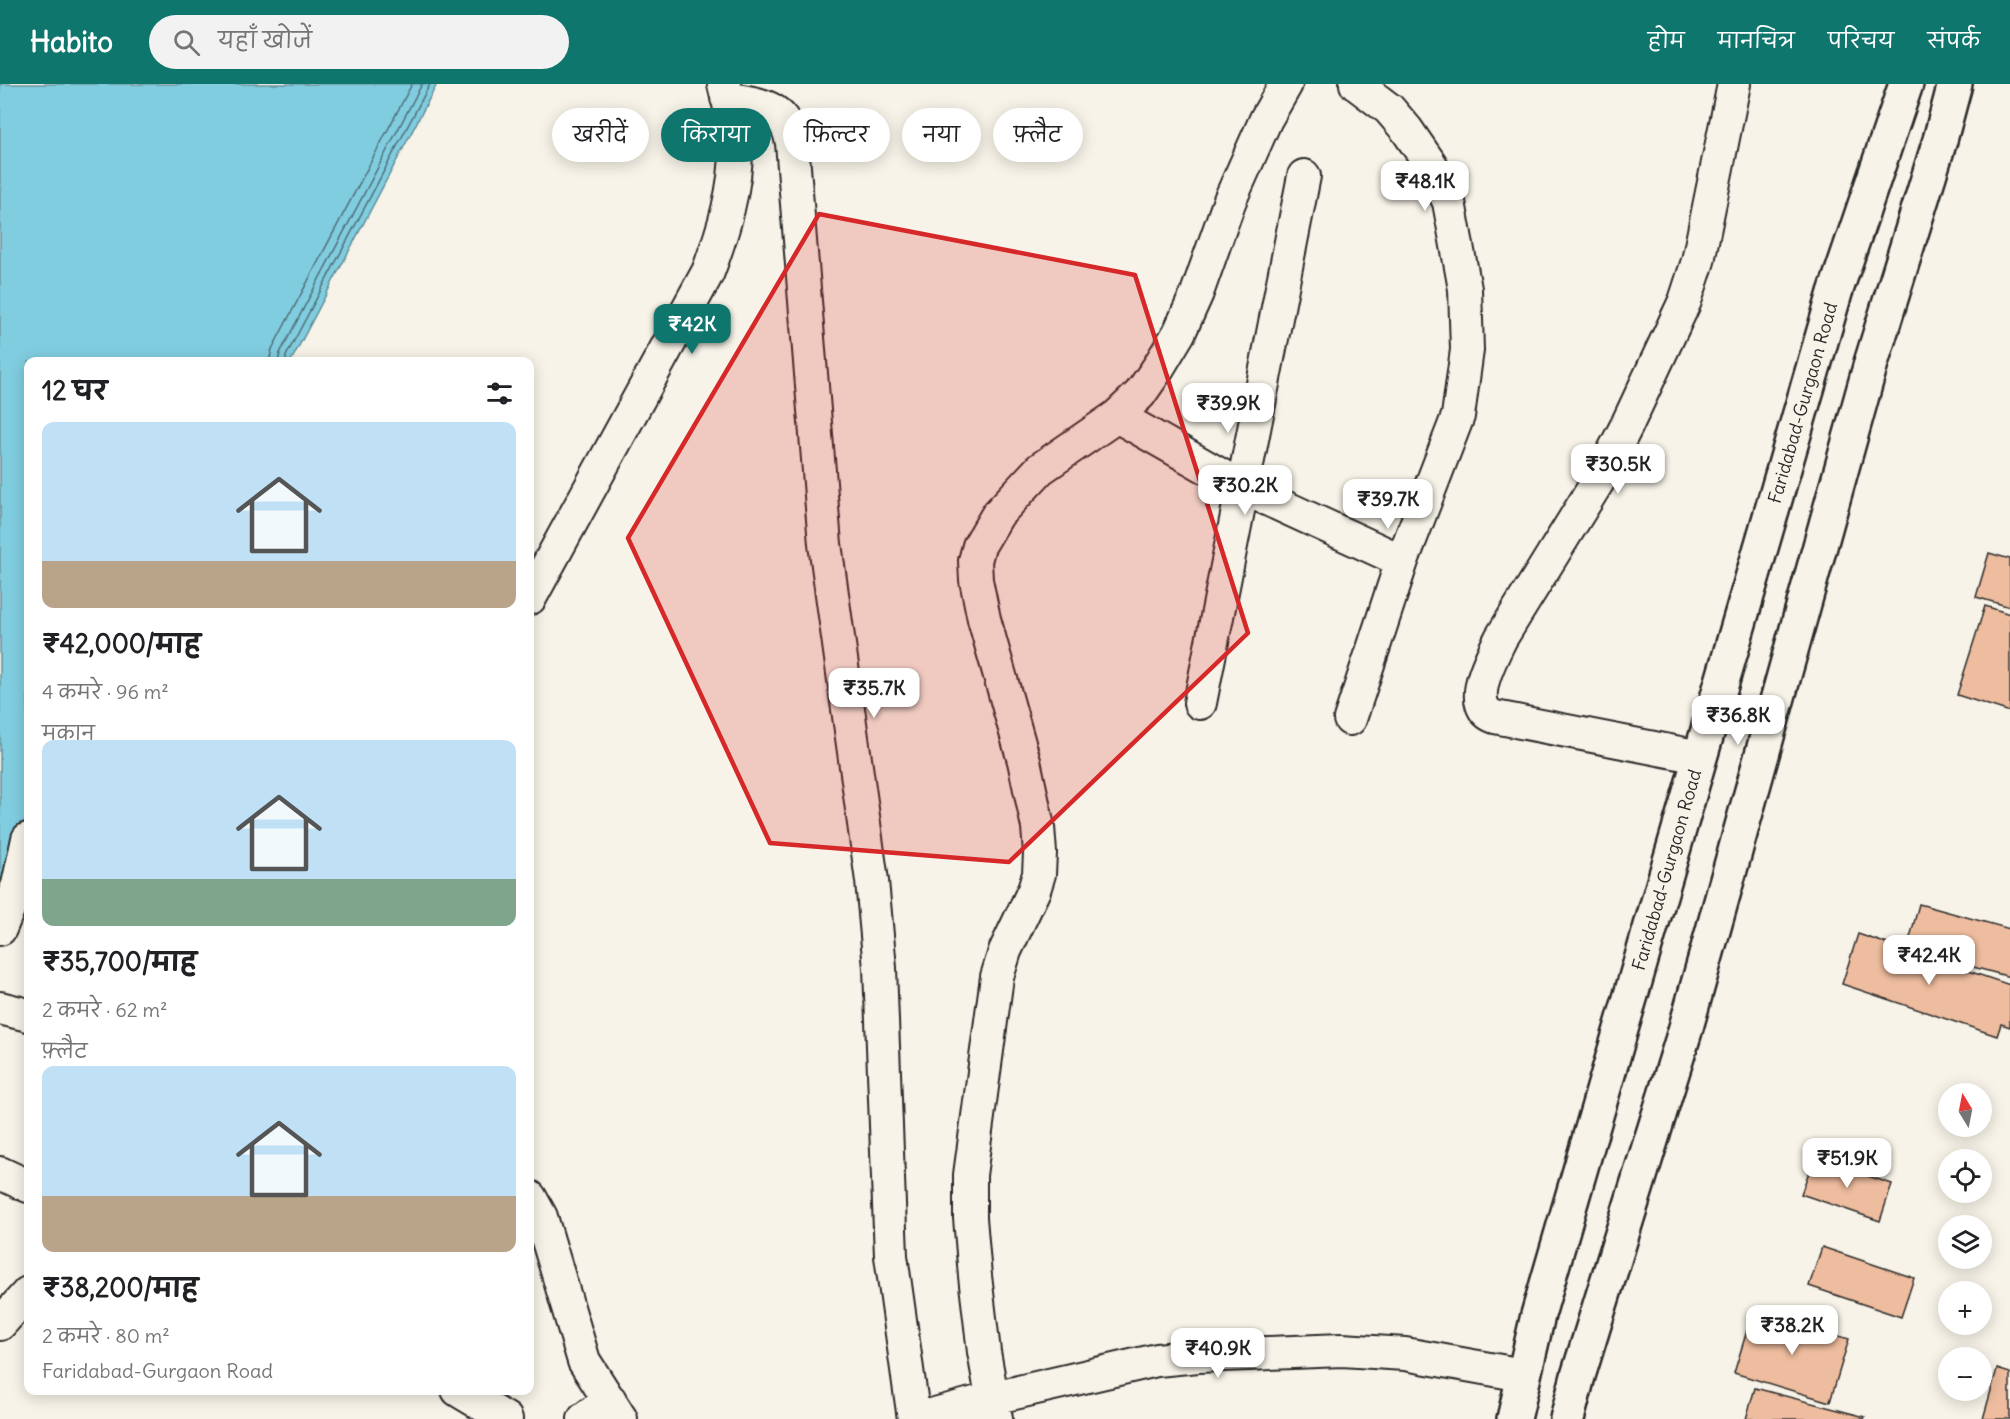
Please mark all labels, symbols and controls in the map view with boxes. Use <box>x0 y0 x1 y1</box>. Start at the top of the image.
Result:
search box <box>149 15 569 69</box>
text: Habito <box>30 24 113 60</box>
icon: search <box>170 26 203 59</box>
text: यहाँ खोजें <box>218 26 312 54</box>
text: होम <box>1648 27 1685 54</box>
text: मानचित्र <box>1718 27 1795 54</box>
text: परिचय <box>1828 27 1894 54</box>
text: संपर्क <box>1927 27 1980 54</box>
chip: खरीदें <box>552 108 649 162</box>
chip: किराया <box>661 108 771 162</box>
chip: फ़िल्टर <box>783 108 890 162</box>
chip: नया <box>902 108 981 162</box>
chip: फ़्लैट <box>993 108 1083 162</box>
pin: ₹48.1K <box>1376 161 1474 212</box>
text: ₹48.1K <box>1395 168 1455 193</box>
street label: Faridabad-Gurgaon Road <box>1763 299 1842 506</box>
pin: ₹42K <box>656 304 728 355</box>
text: ₹42K <box>668 311 716 336</box>
text: 12 घर <box>42 374 107 407</box>
icon: filters <box>483 377 516 410</box>
pin: ₹39.9K <box>1179 383 1277 434</box>
text: ₹39.9K <box>1196 390 1260 415</box>
pin: ₹30.5K <box>1569 444 1667 495</box>
text: ₹30.5K <box>1585 451 1651 476</box>
icon: home <box>225 461 333 569</box>
pin: ₹30.2K <box>1196 465 1294 516</box>
text: ₹30.2K <box>1212 472 1278 497</box>
pin: ₹39.7K <box>1339 479 1437 530</box>
text: ₹39.7K <box>1357 486 1419 511</box>
text: ₹42,000/माह <box>42 627 201 660</box>
pin: ₹35.7K <box>825 668 923 719</box>
text: ₹35.7K <box>843 675 905 700</box>
text: 4 कमरे · 96 m² <box>42 679 169 704</box>
pin: ₹36.8K <box>1689 695 1787 746</box>
text: ₹36.8K <box>1706 702 1770 727</box>
text: मकान <box>42 720 95 745</box>
street label: Faridabad-Gurgaon Road <box>1627 766 1706 973</box>
icon: home <box>225 779 333 887</box>
pin: ₹42.4K <box>1880 935 1978 986</box>
text: ₹42.4K <box>1897 942 1961 967</box>
text: ₹35,700/माह <box>42 945 197 978</box>
text: 2 कमरे · 62 m² <box>42 997 168 1022</box>
text: फ़्लैट <box>42 1038 88 1063</box>
north arrow <box>1938 1083 1992 1137</box>
map controls <box>1938 1083 1992 1401</box>
icon: home <box>225 1105 333 1213</box>
pin: ₹51.9K <box>1798 1138 1896 1189</box>
text: ₹51.9K <box>1816 1145 1878 1170</box>
button: locate <box>1938 1149 1992 1203</box>
button: layers <box>1938 1215 1992 1269</box>
text: ₹38,200/माह <box>42 1271 198 1304</box>
button: + <box>1938 1281 1992 1335</box>
pin: ₹38.2K <box>1743 1305 1841 1356</box>
text: ₹38.2K <box>1760 1312 1824 1337</box>
text: 2 कमरे · 80 m² <box>42 1323 170 1348</box>
pin: ₹40.9K <box>1169 1328 1267 1379</box>
text: ₹40.9K <box>1185 1335 1251 1360</box>
button: − <box>1938 1347 1992 1401</box>
text: Faridabad-Gurgaon Road <box>42 1358 273 1383</box>

